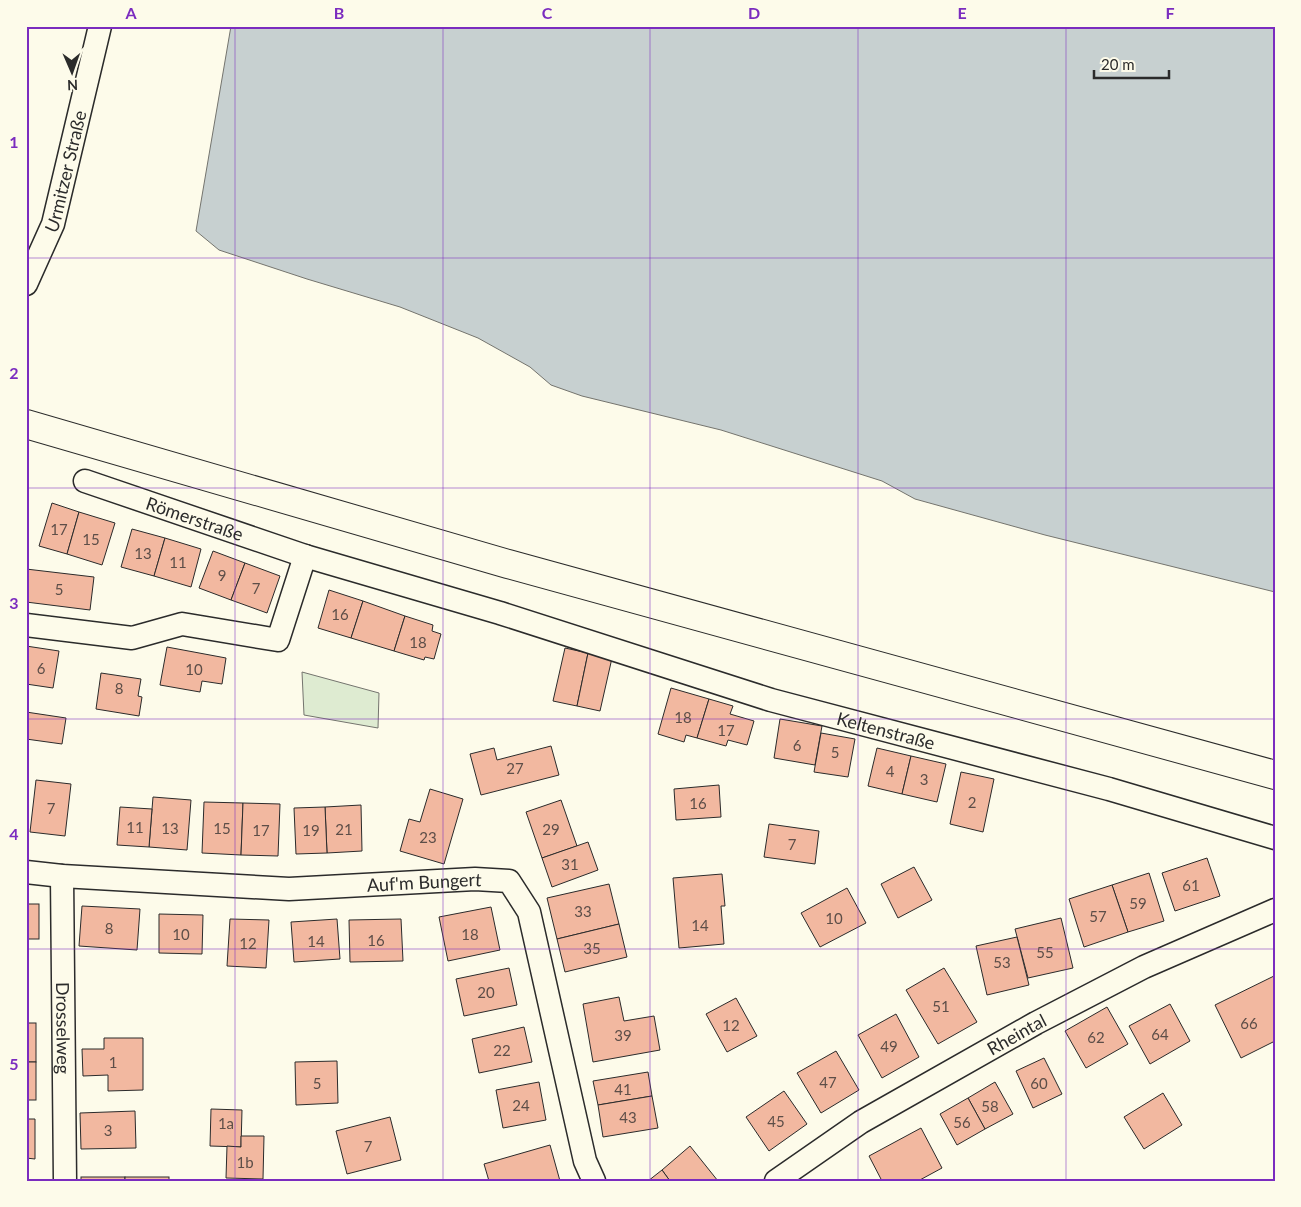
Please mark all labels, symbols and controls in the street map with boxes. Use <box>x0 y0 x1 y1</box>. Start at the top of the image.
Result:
text: A <box>124 3 137 22</box>
text: B <box>334 3 344 22</box>
text: C <box>542 3 553 22</box>
text: D <box>748 3 760 22</box>
text: E <box>957 3 967 22</box>
text: F <box>1165 3 1175 22</box>
north arrow <box>48 48 98 98</box>
scale bar <box>1094 48 1168 80</box>
text: 20 m <box>1101 55 1135 73</box>
text: N <box>67 77 78 94</box>
street label: Urmitzer Straße <box>40 108 91 236</box>
text: 1 <box>9 132 19 151</box>
text: 2 <box>9 363 19 382</box>
street label: Römerstraße <box>143 492 246 545</box>
house number: 17 <box>50 520 68 538</box>
house number: 15 <box>82 530 100 548</box>
house number: 13 <box>134 544 152 562</box>
house number: 11 <box>169 553 187 571</box>
house number: 9 <box>218 566 226 584</box>
house number: 7 <box>252 579 261 597</box>
house number: 5 <box>55 580 63 598</box>
text: 3 <box>9 593 19 612</box>
house number: 16 <box>331 605 349 623</box>
house number: 18 <box>409 633 427 651</box>
house number: 6 <box>37 659 46 677</box>
house number: 10 <box>185 660 203 678</box>
house number: 8 <box>115 679 123 697</box>
street label: Keltenstraße <box>834 707 937 754</box>
house number: 18 <box>674 708 692 726</box>
house number: 17 <box>717 721 735 739</box>
house number: 6 <box>793 736 802 754</box>
house number: 5 <box>831 743 839 761</box>
house number: 27 <box>506 759 524 777</box>
house number: 4 <box>886 762 895 780</box>
house number: 3 <box>920 770 928 788</box>
house number: 2 <box>968 793 976 811</box>
house number: 16 <box>689 794 707 812</box>
house number: 7 <box>47 799 56 817</box>
house number: 11 <box>126 818 144 836</box>
house number: 13 <box>161 819 179 837</box>
house number: 15 <box>213 819 231 837</box>
house number: 21 <box>335 820 353 838</box>
house number: 29 <box>542 820 560 838</box>
house number: 17 <box>252 821 270 839</box>
house number: 19 <box>302 821 320 839</box>
text: 4 <box>9 824 19 843</box>
house number: 23 <box>419 828 437 846</box>
house number: 7 <box>788 835 797 853</box>
house number: 31 <box>561 855 579 873</box>
street label: Auf'm Bungert <box>366 868 483 896</box>
house number: 61 <box>1182 876 1200 894</box>
house number: 59 <box>1129 894 1147 912</box>
house number: 33 <box>574 902 592 920</box>
house number: 57 <box>1089 907 1107 925</box>
house number: 10 <box>825 909 843 927</box>
house number: 14 <box>691 916 709 934</box>
house number: 8 <box>105 919 113 937</box>
house number: 10 <box>172 925 190 943</box>
house number: 18 <box>461 925 479 943</box>
house number: 16 <box>367 931 385 949</box>
house number: 14 <box>307 932 325 950</box>
house number: 12 <box>239 934 257 952</box>
house number: 35 <box>583 939 601 957</box>
house number: 55 <box>1036 943 1054 961</box>
house number: 53 <box>993 953 1011 971</box>
street label: Drosselweg <box>52 982 75 1074</box>
house number: 20 <box>477 983 495 1001</box>
house number: 51 <box>932 997 950 1015</box>
street label: Rheintal <box>983 1009 1050 1060</box>
house number: 66 <box>1240 1014 1258 1032</box>
house number: 12 <box>722 1016 740 1034</box>
house number: 64 <box>1151 1025 1169 1043</box>
house number: 39 <box>614 1026 632 1044</box>
house number: 62 <box>1087 1028 1105 1046</box>
house number: 49 <box>880 1037 898 1055</box>
house number: 22 <box>493 1041 511 1059</box>
house number: 1 <box>109 1053 117 1071</box>
text: 5 <box>9 1054 19 1073</box>
house number: 47 <box>819 1073 837 1091</box>
house number: 5 <box>313 1074 321 1092</box>
house number: 60 <box>1030 1074 1048 1092</box>
house number: 41 <box>614 1080 632 1098</box>
house number: 24 <box>512 1096 530 1114</box>
house number: 58 <box>981 1097 999 1115</box>
house number: 43 <box>619 1108 637 1126</box>
house number: 45 <box>767 1112 785 1130</box>
house number: 56 <box>953 1113 971 1131</box>
house number: 1a <box>218 1114 234 1132</box>
house number: 3 <box>104 1121 112 1139</box>
house number: 7 <box>364 1137 373 1155</box>
house number: 1b <box>236 1153 254 1171</box>

